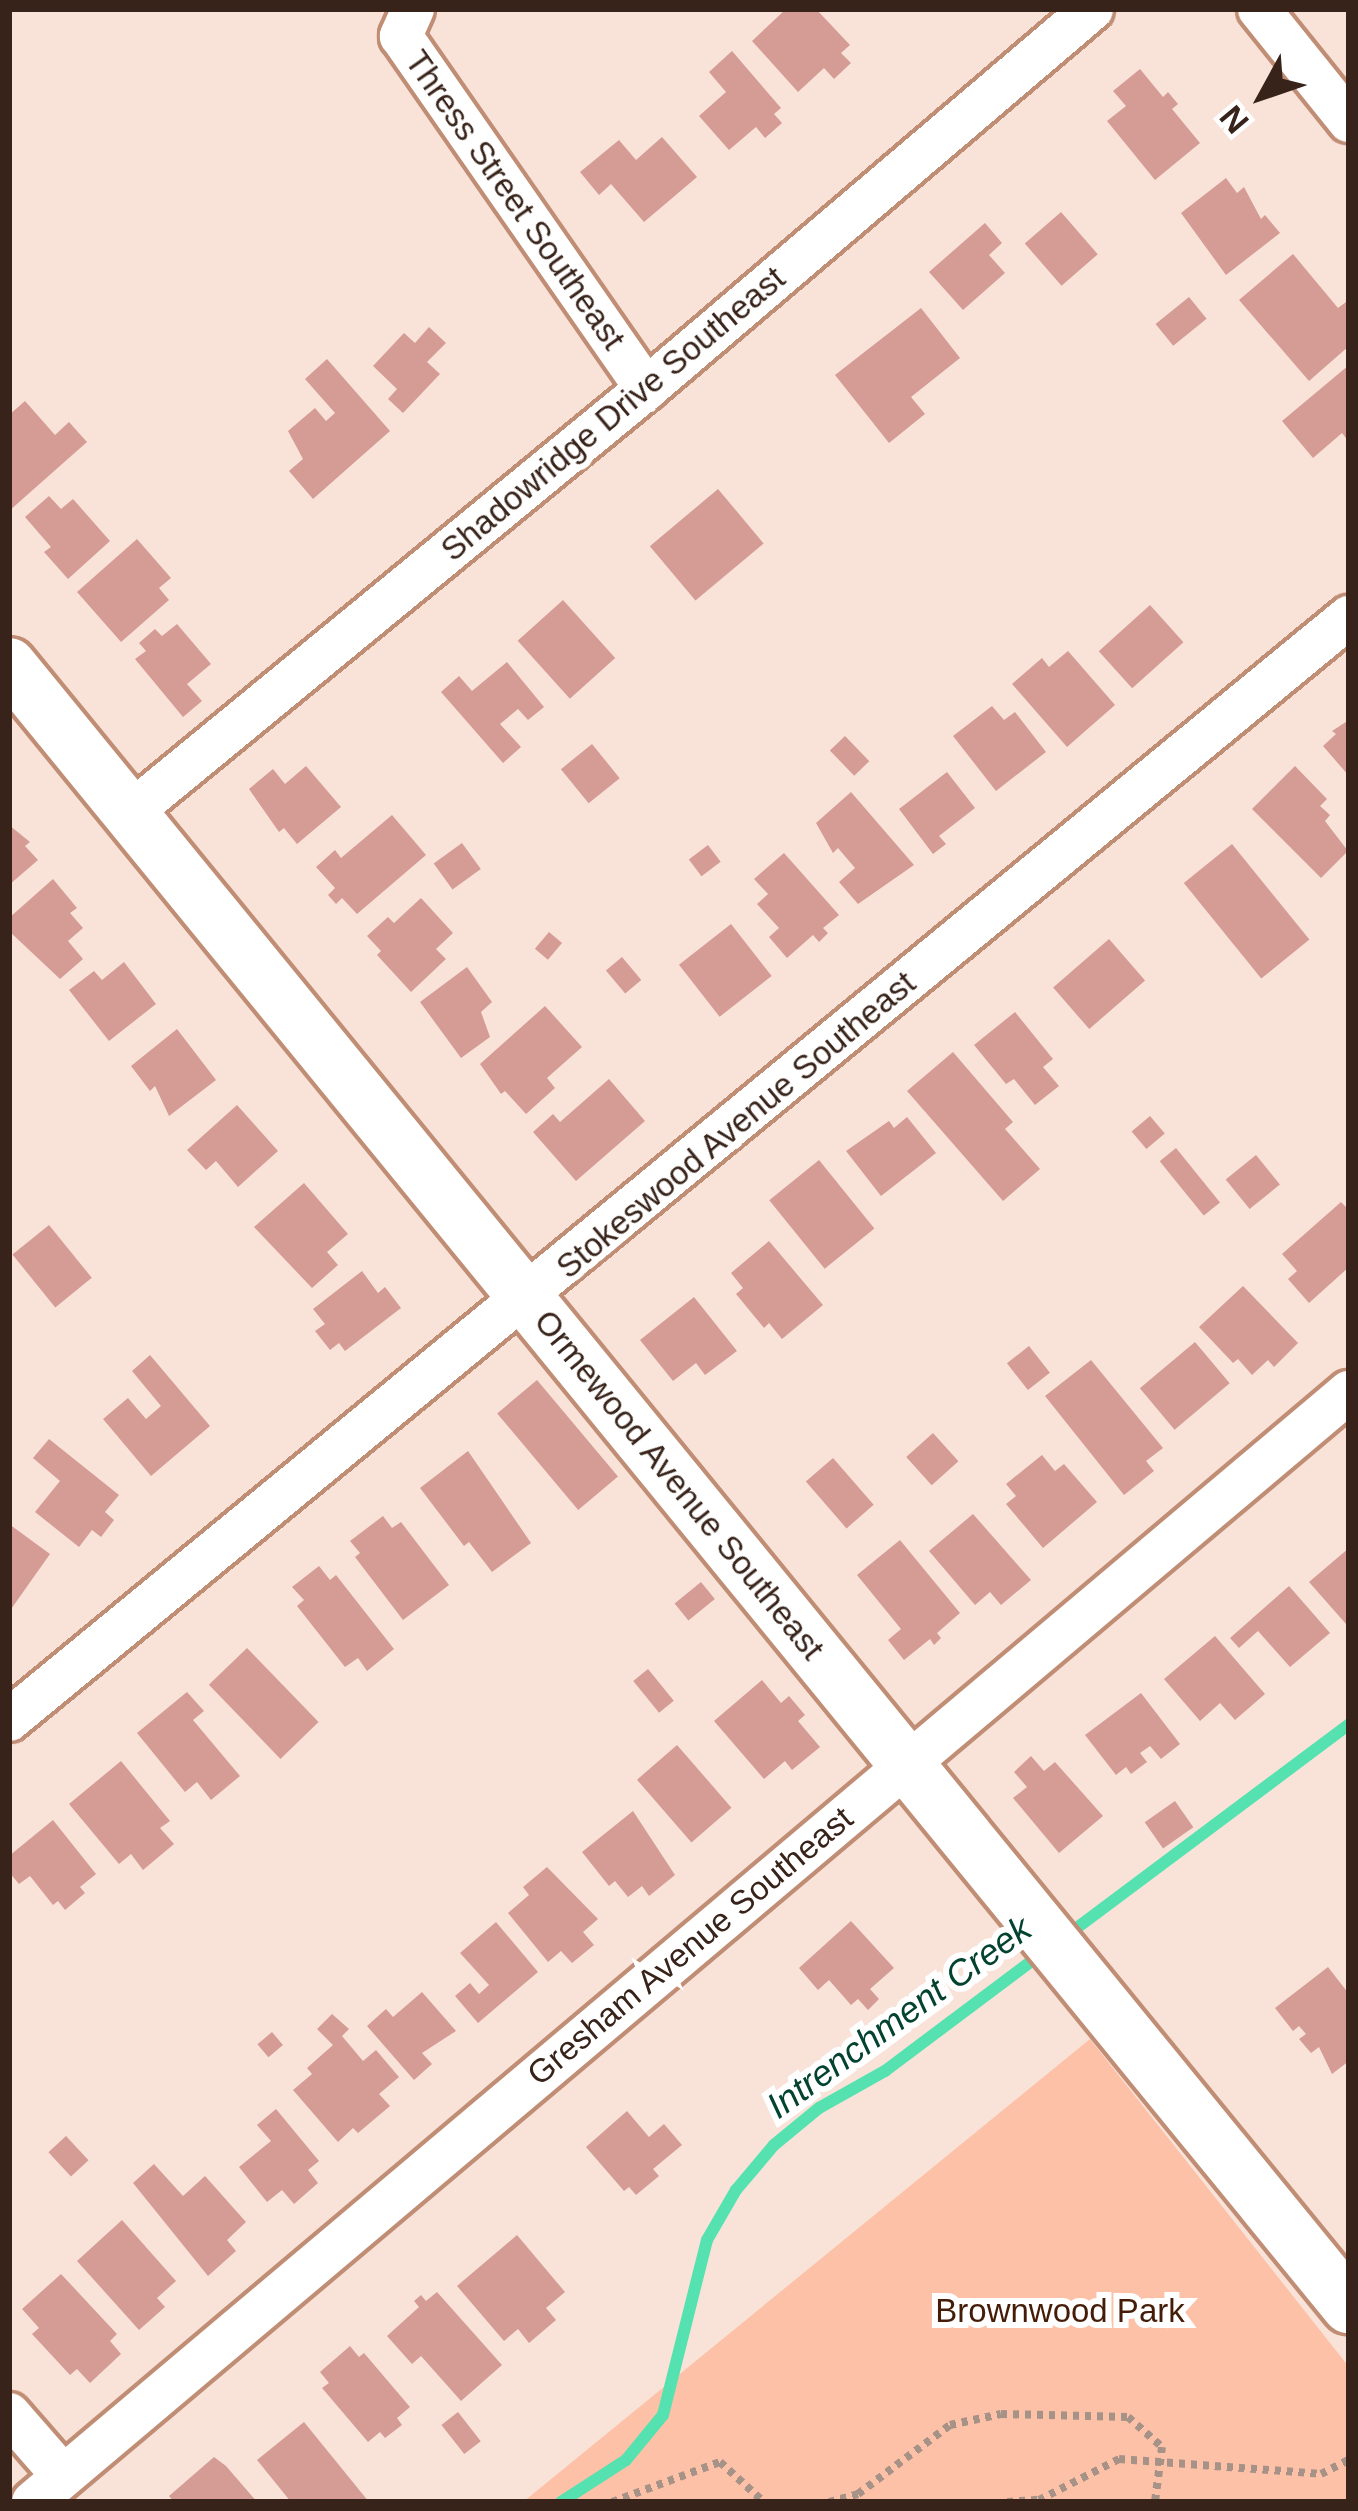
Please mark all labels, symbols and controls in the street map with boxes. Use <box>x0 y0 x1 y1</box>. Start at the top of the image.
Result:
north arrow <box>1202 36 1322 156</box>
street label: Thress Street Southeast <box>397 43 633 357</box>
text: N <box>1212 98 1256 140</box>
street label: Shadowridge Drive Southeast <box>433 259 793 569</box>
street label: Stokeswood Avenue Southeast <box>548 963 924 1287</box>
street label: Ormewood Avenue Southeast <box>525 1302 833 1668</box>
street label: Gresham Avenue Southeast <box>519 1798 861 2094</box>
water label: Intrenchment Creek <box>758 1907 1040 2127</box>
park label: Brownwood Park <box>935 2291 1185 2331</box>

